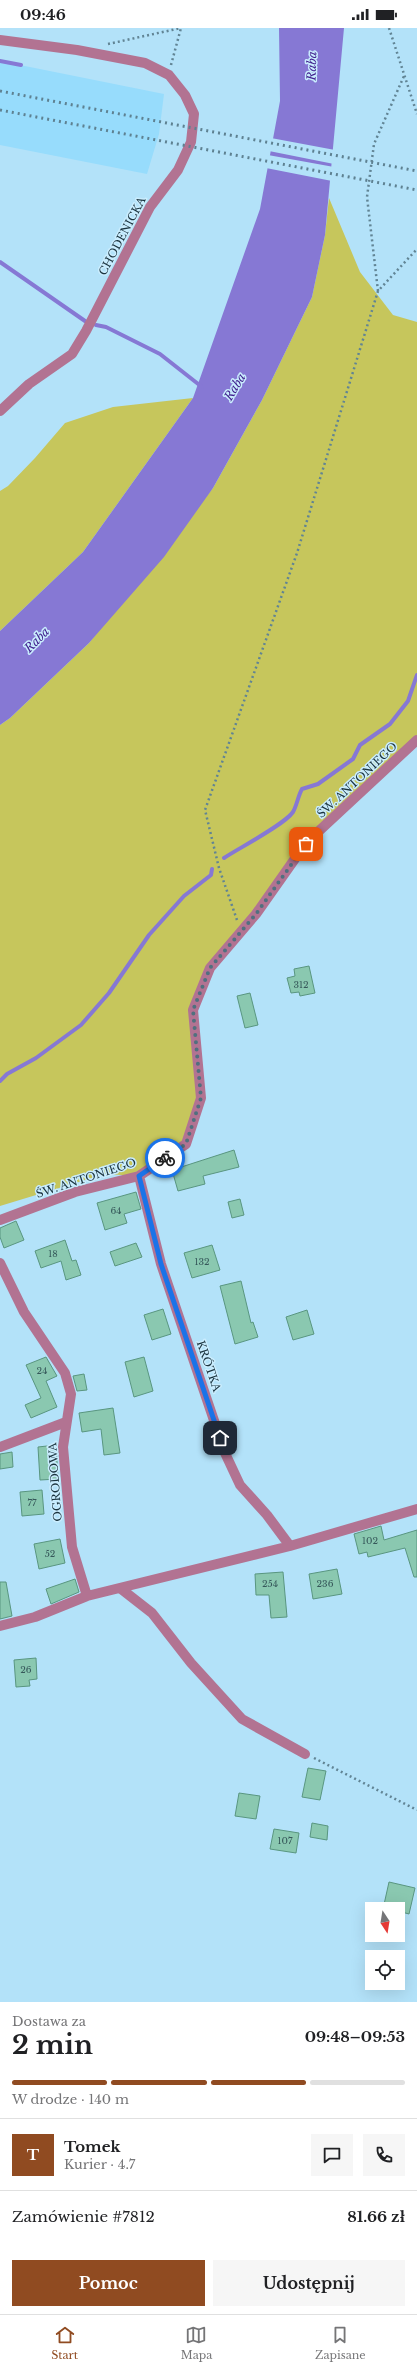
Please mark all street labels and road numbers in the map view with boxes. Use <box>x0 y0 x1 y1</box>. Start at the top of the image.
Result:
street label: CHODENICKA <box>95 194 149 278</box>
street label: ŚW. ANTONIEGO <box>314 739 400 821</box>
street label: ŚW. ANTONIEGO <box>34 1155 138 1201</box>
street label: KRÓTKA <box>194 1339 224 1394</box>
street label: OGRODOWA <box>45 1442 65 1522</box>

